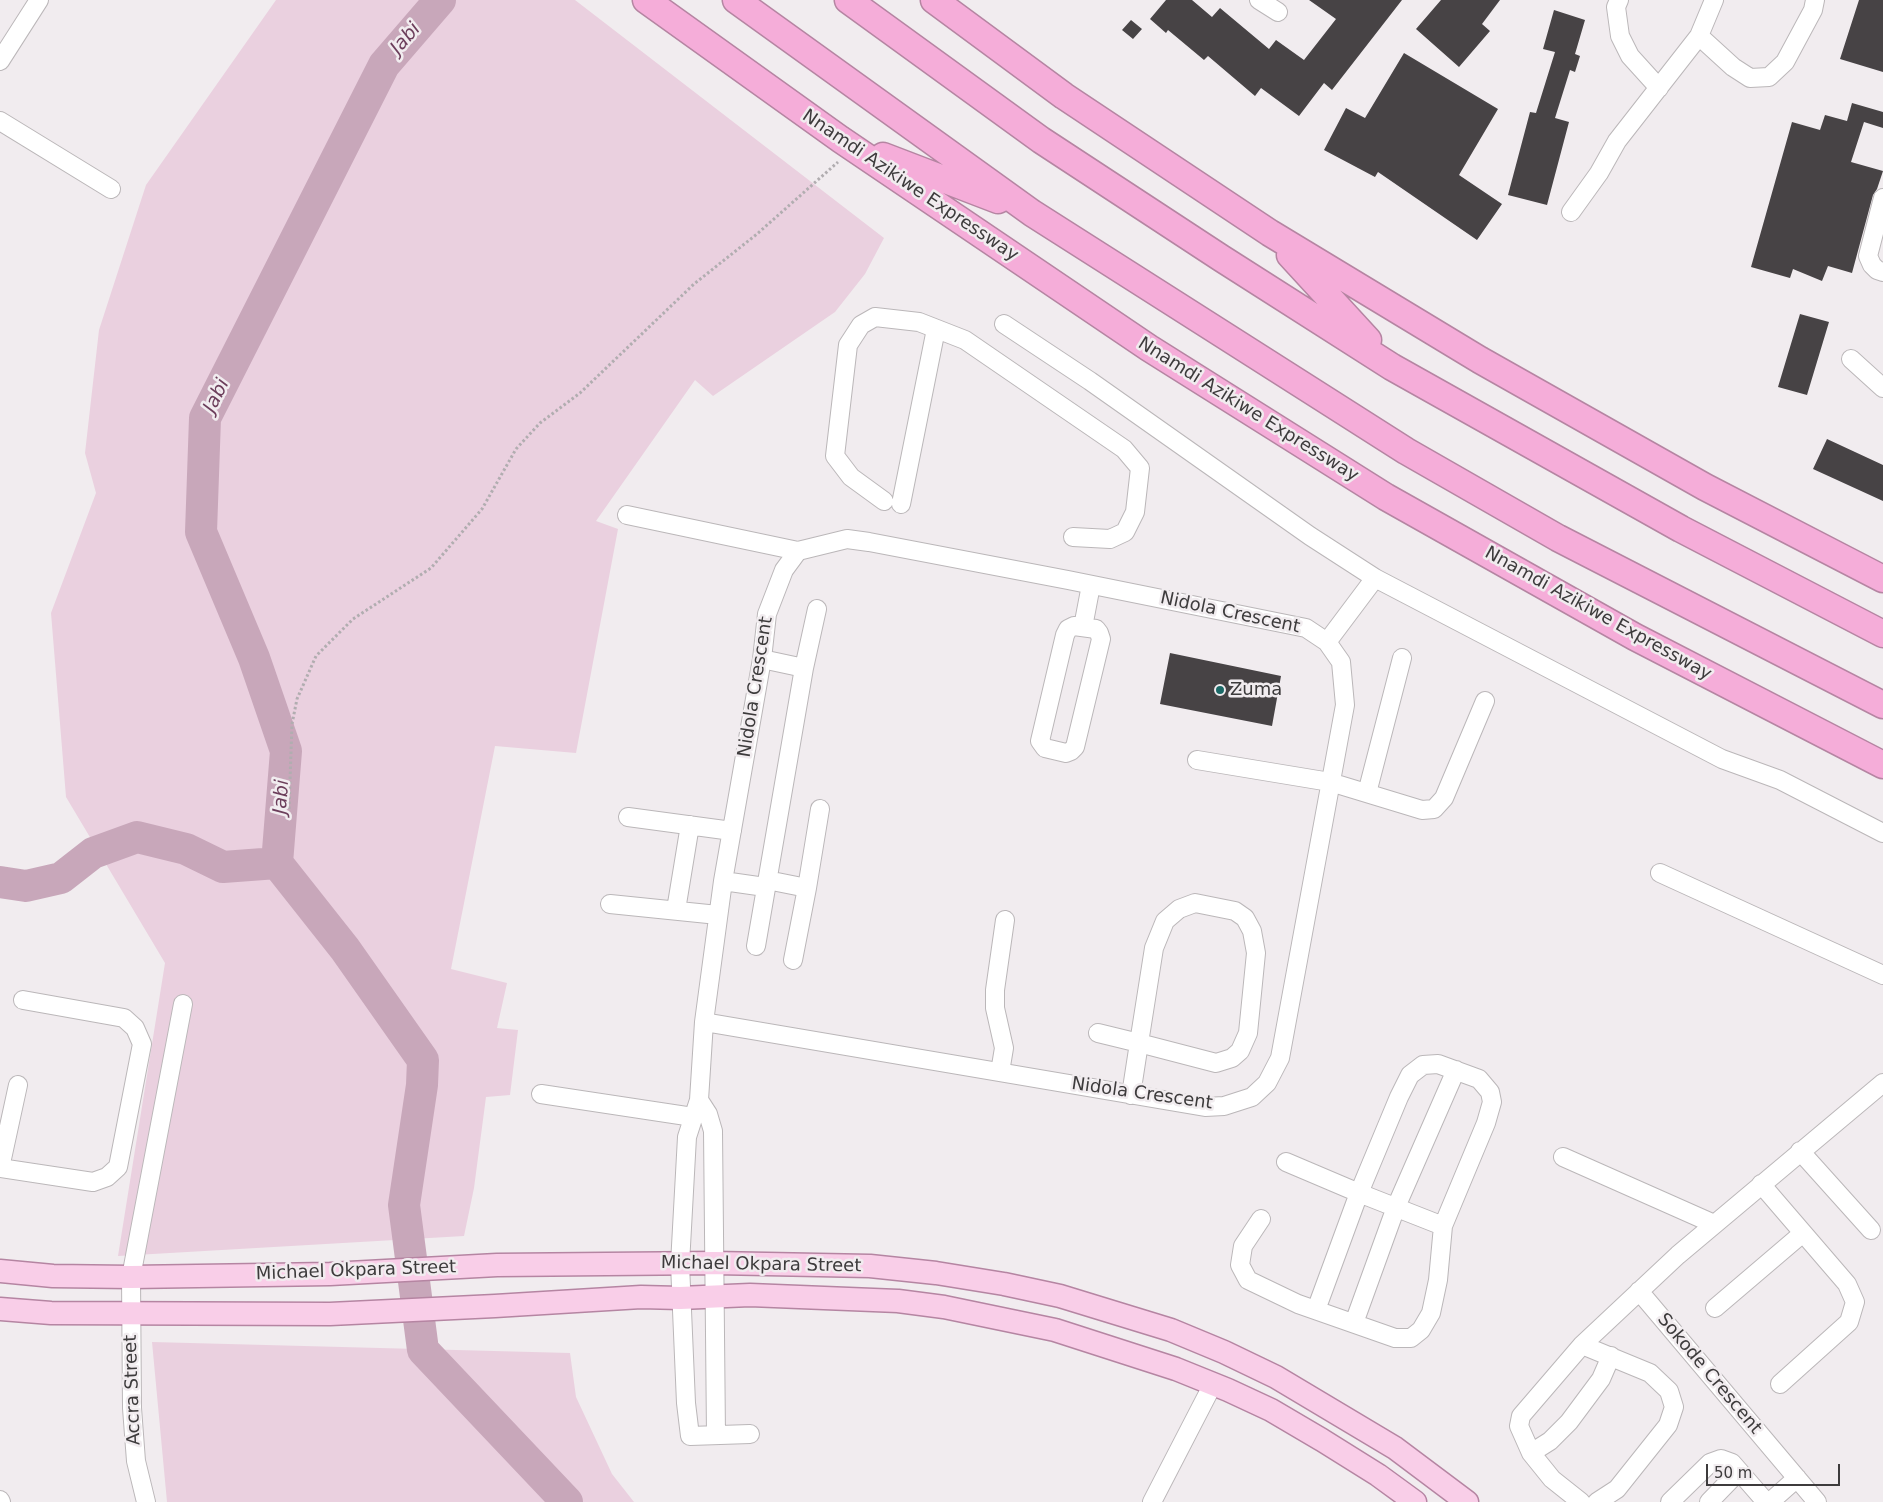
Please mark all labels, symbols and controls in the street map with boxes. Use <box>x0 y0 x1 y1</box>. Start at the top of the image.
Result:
water label: Jabi <box>386 18 426 60</box>
street label: Nnamdi Azikiwe Expressway <box>798 105 1022 267</box>
street label: Nnamdi Azikiwe Expressway <box>1134 333 1362 487</box>
water label: Jabi <box>199 375 235 417</box>
street label: Nnamdi Azikiwe Expressway <box>1481 543 1715 685</box>
street label: Nidola Crescent <box>1158 588 1302 638</box>
street label: Nidola Crescent <box>734 615 778 759</box>
place label: Zuma <box>1230 679 1282 701</box>
marker: Zuma <box>1214 684 1226 696</box>
water label: Jabi <box>269 779 295 815</box>
street label: Nidola Crescent <box>1070 1073 1214 1115</box>
street label: Michael Okpara Street <box>661 1252 861 1278</box>
street label: Michael Okpara Street <box>255 1257 457 1285</box>
street label: Sokode Crescent <box>1652 1309 1766 1439</box>
street label: Accra Street <box>120 1334 146 1446</box>
scale bar <box>1708 1454 1842 1486</box>
text: 50 m <box>1714 1464 1752 1482</box>

